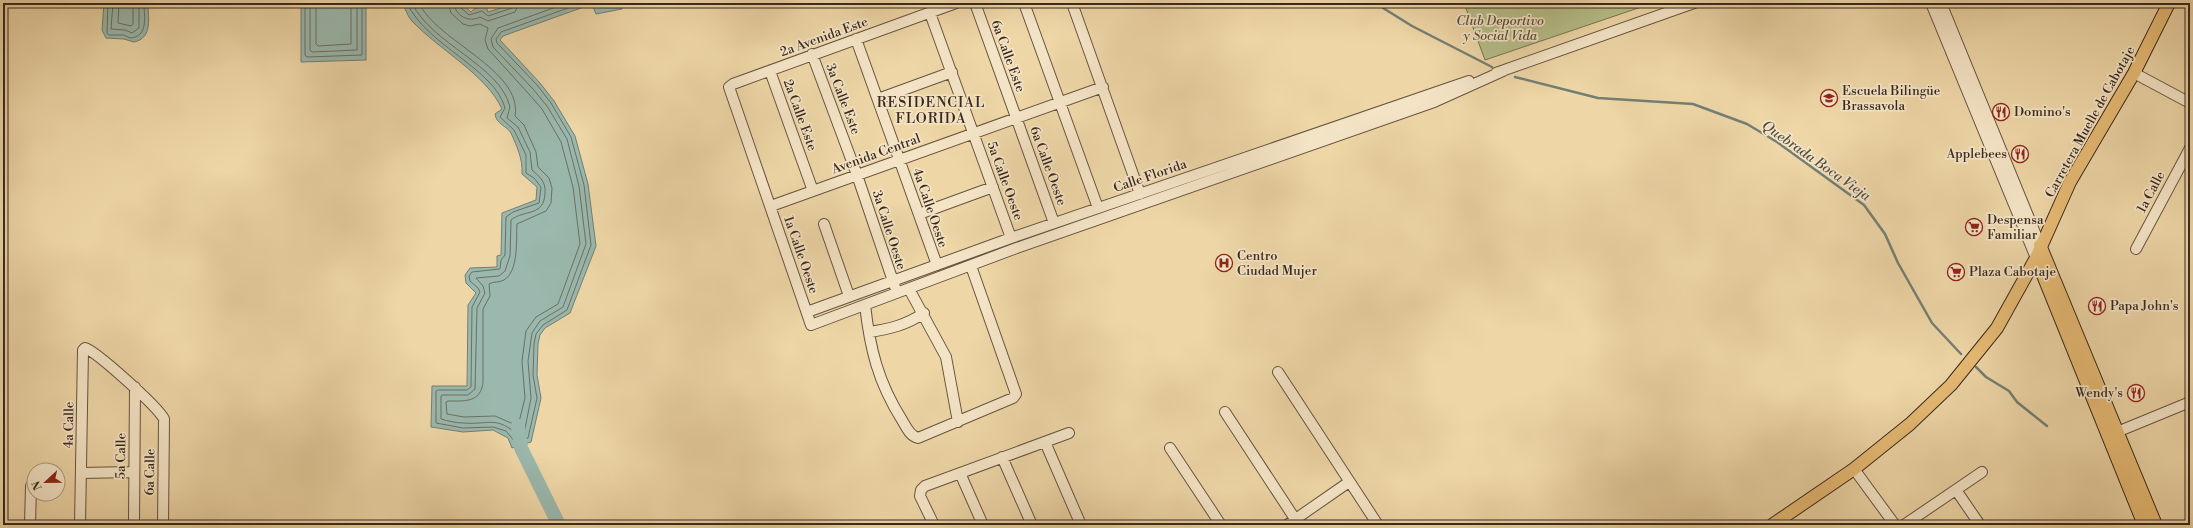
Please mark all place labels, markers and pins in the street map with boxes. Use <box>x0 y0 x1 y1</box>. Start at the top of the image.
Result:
place label: Escuela Bilingüe Brassavola <box>1841 83 1941 114</box>
school or university icon: Escuela Bilingüe Brassavola <box>1819 88 1839 108</box>
restaurant icon: Domino's <box>1991 102 2011 122</box>
place label: Domino's <box>2014 104 2071 120</box>
restaurant icon: Applebees <box>2010 144 2030 164</box>
place label: Applebees <box>1945 146 2007 162</box>
place label: Despensa Familiar <box>1987 212 2044 243</box>
supermarket icon: Despensa Familiar <box>1964 217 1984 237</box>
place label: Centro Ciudad Mujer <box>1237 248 1317 279</box>
hospital icon: Centro Ciudad Mujer <box>1214 253 1234 273</box>
supermarket icon: Plaza Cabotaje <box>1946 262 1966 282</box>
place label: Plaza Cabotaje <box>1969 264 2057 280</box>
restaurant icon: Papa John's <box>2087 296 2107 316</box>
place label: Papa John's <box>2110 298 2179 314</box>
restaurant icon: Wendy's <box>2126 383 2146 403</box>
place label: Wendy's <box>2074 385 2123 401</box>

